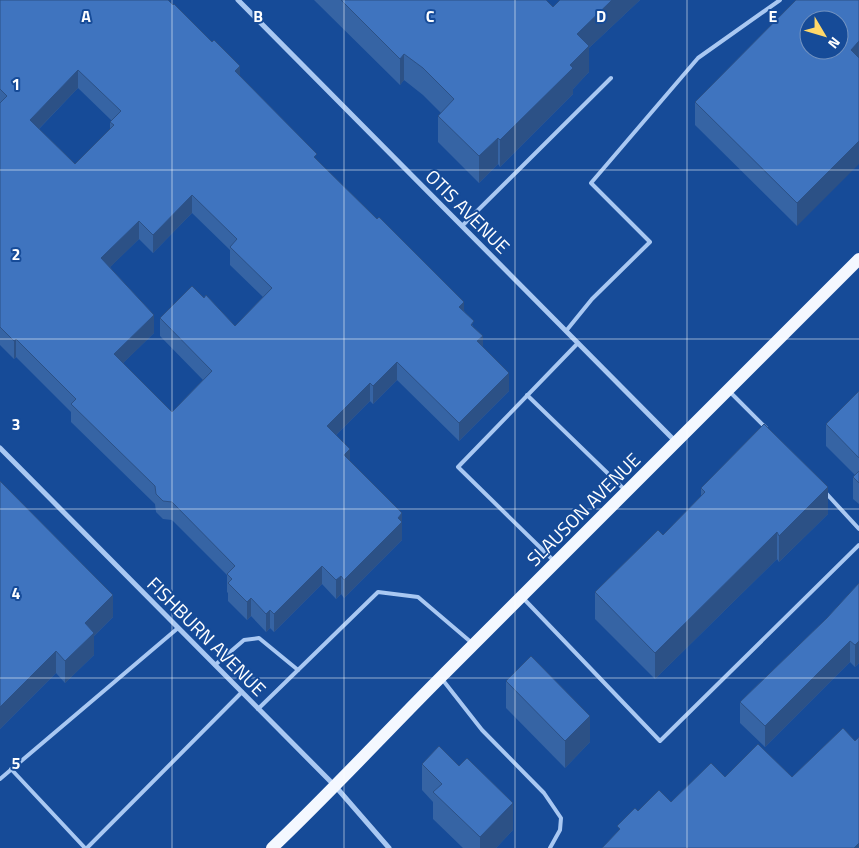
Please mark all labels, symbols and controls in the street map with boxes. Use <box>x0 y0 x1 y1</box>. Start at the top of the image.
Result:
text: A <box>81 4 91 28</box>
text: B <box>253 4 263 28</box>
text: C <box>426 4 435 28</box>
text: D <box>596 4 606 28</box>
text: E <box>769 4 778 28</box>
north arrow <box>799 10 849 60</box>
text: N <box>823 33 846 54</box>
text: 1 <box>12 72 20 96</box>
street label: OTIS AVENUE <box>419 162 517 260</box>
text: 2 <box>12 242 20 266</box>
text: 3 <box>12 412 20 436</box>
street label: SLAUSON AVENUE <box>519 445 647 573</box>
street label: FISHBURN AVENUE <box>141 570 273 702</box>
text: 4 <box>12 581 21 605</box>
text: 5 <box>12 751 21 775</box>

